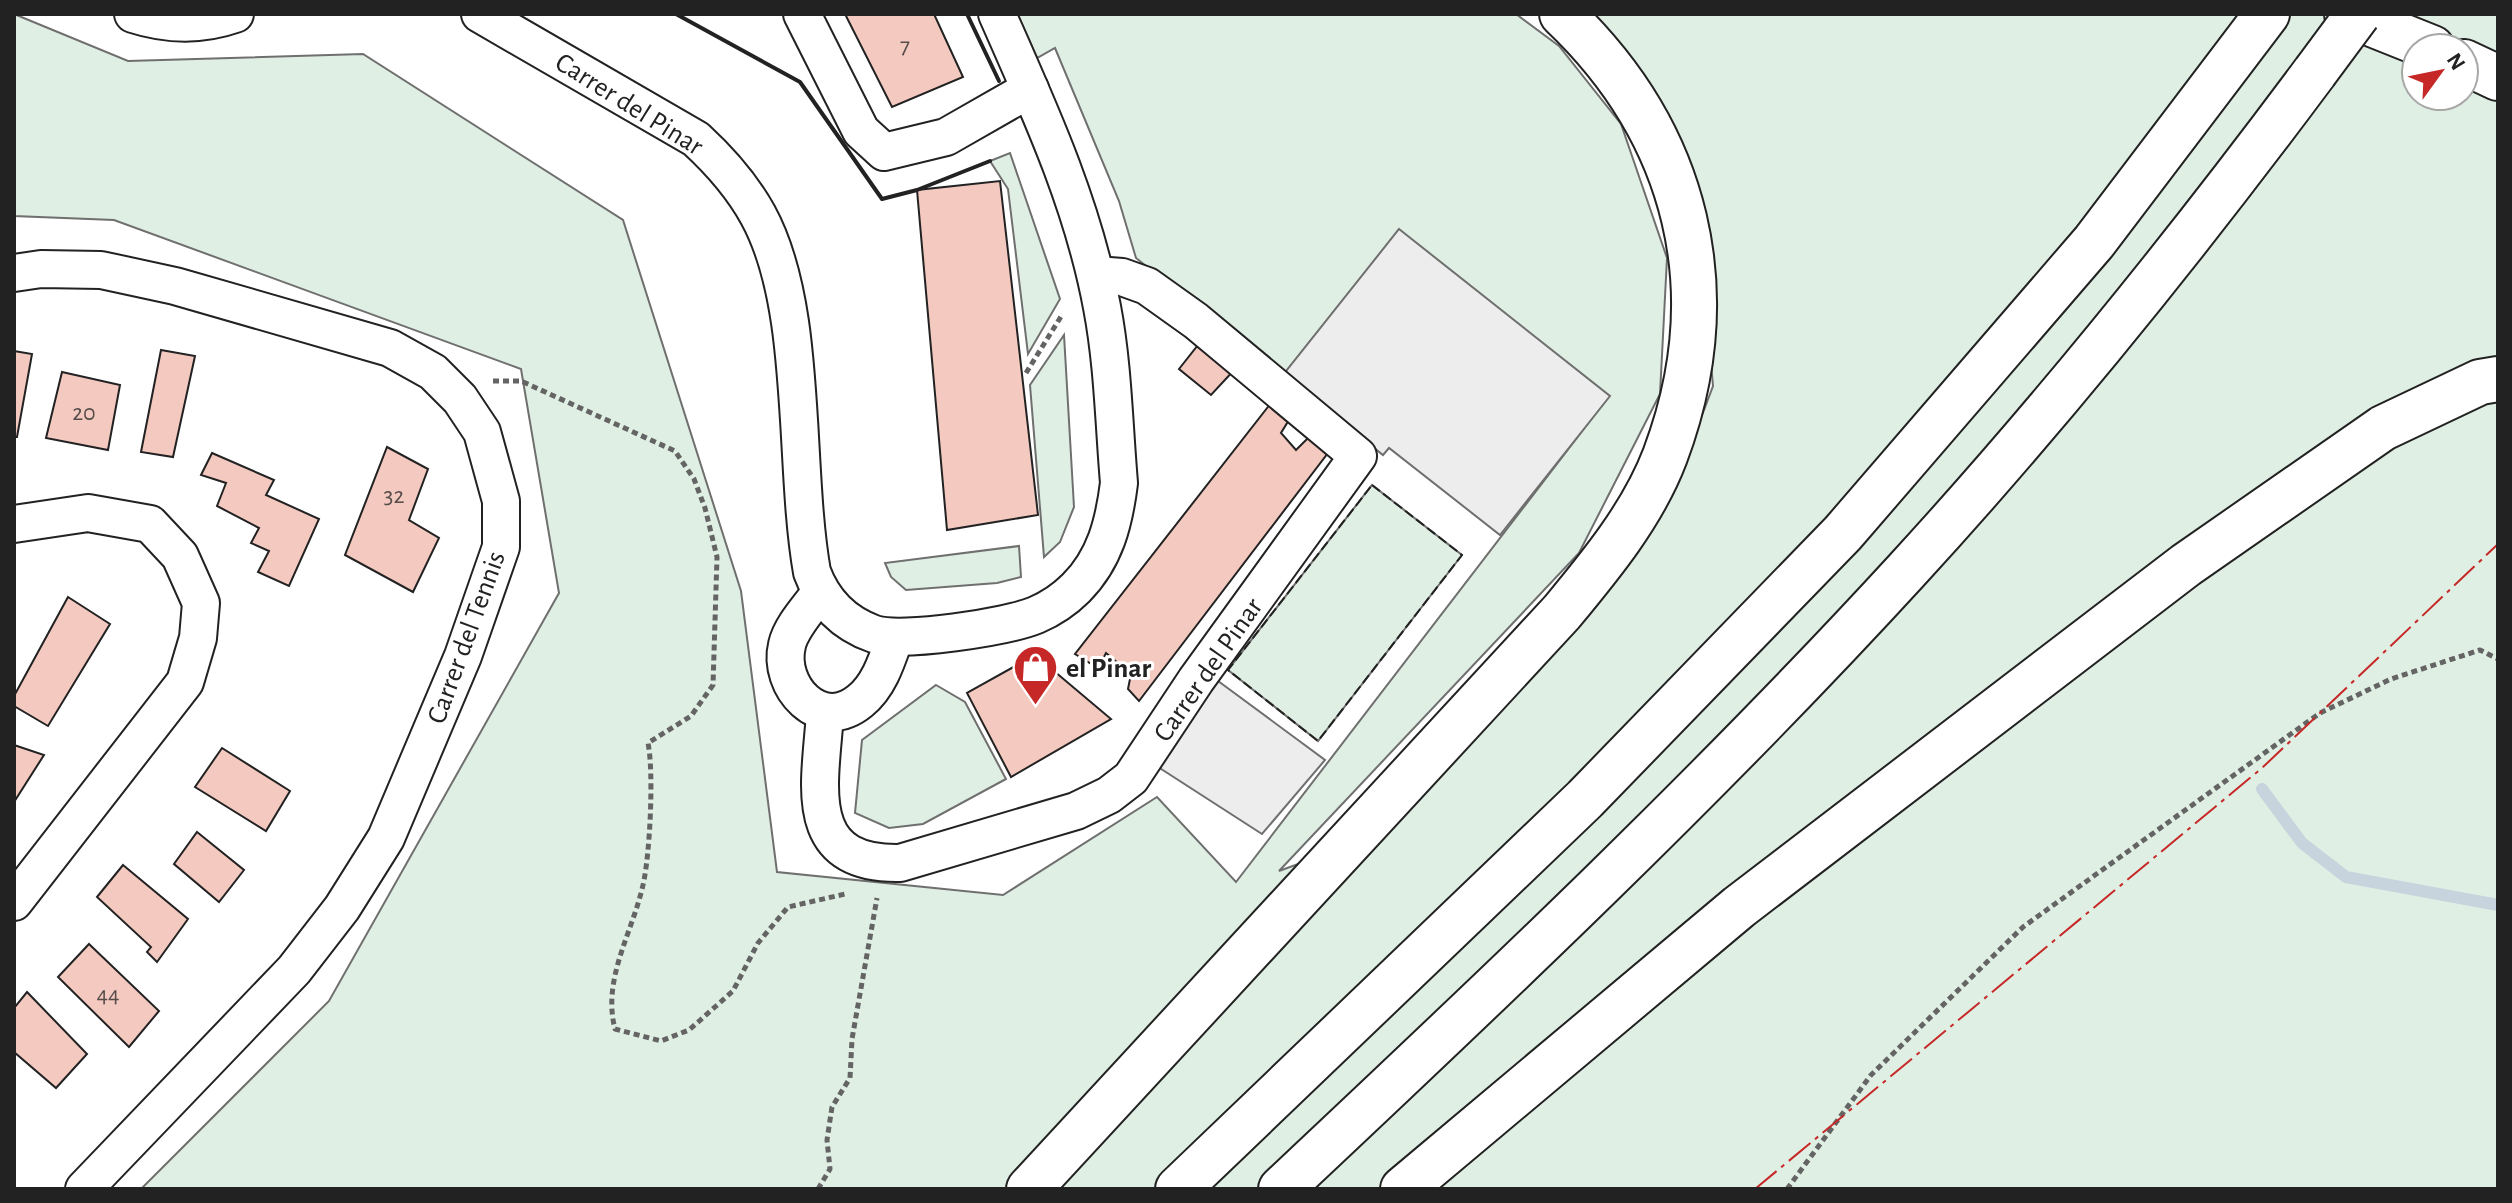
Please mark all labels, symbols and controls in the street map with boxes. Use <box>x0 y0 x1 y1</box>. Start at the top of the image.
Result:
north arrow <box>2400 32 2480 112</box>
house number: 7 <box>900 34 910 58</box>
street label: Carrer del Pinar <box>550 48 708 161</box>
text: N <box>2443 49 2469 74</box>
house number: 20 <box>72 401 96 425</box>
house number: 32 <box>384 484 404 508</box>
street label: Carrer del Tennis <box>423 548 511 728</box>
street label: Carrer del Pinar <box>1149 593 1268 747</box>
shop icon: el Pinar <box>1011 643 1059 706</box>
place label: el Pinar <box>1066 655 1152 683</box>
house number: 44 <box>96 983 120 1007</box>

